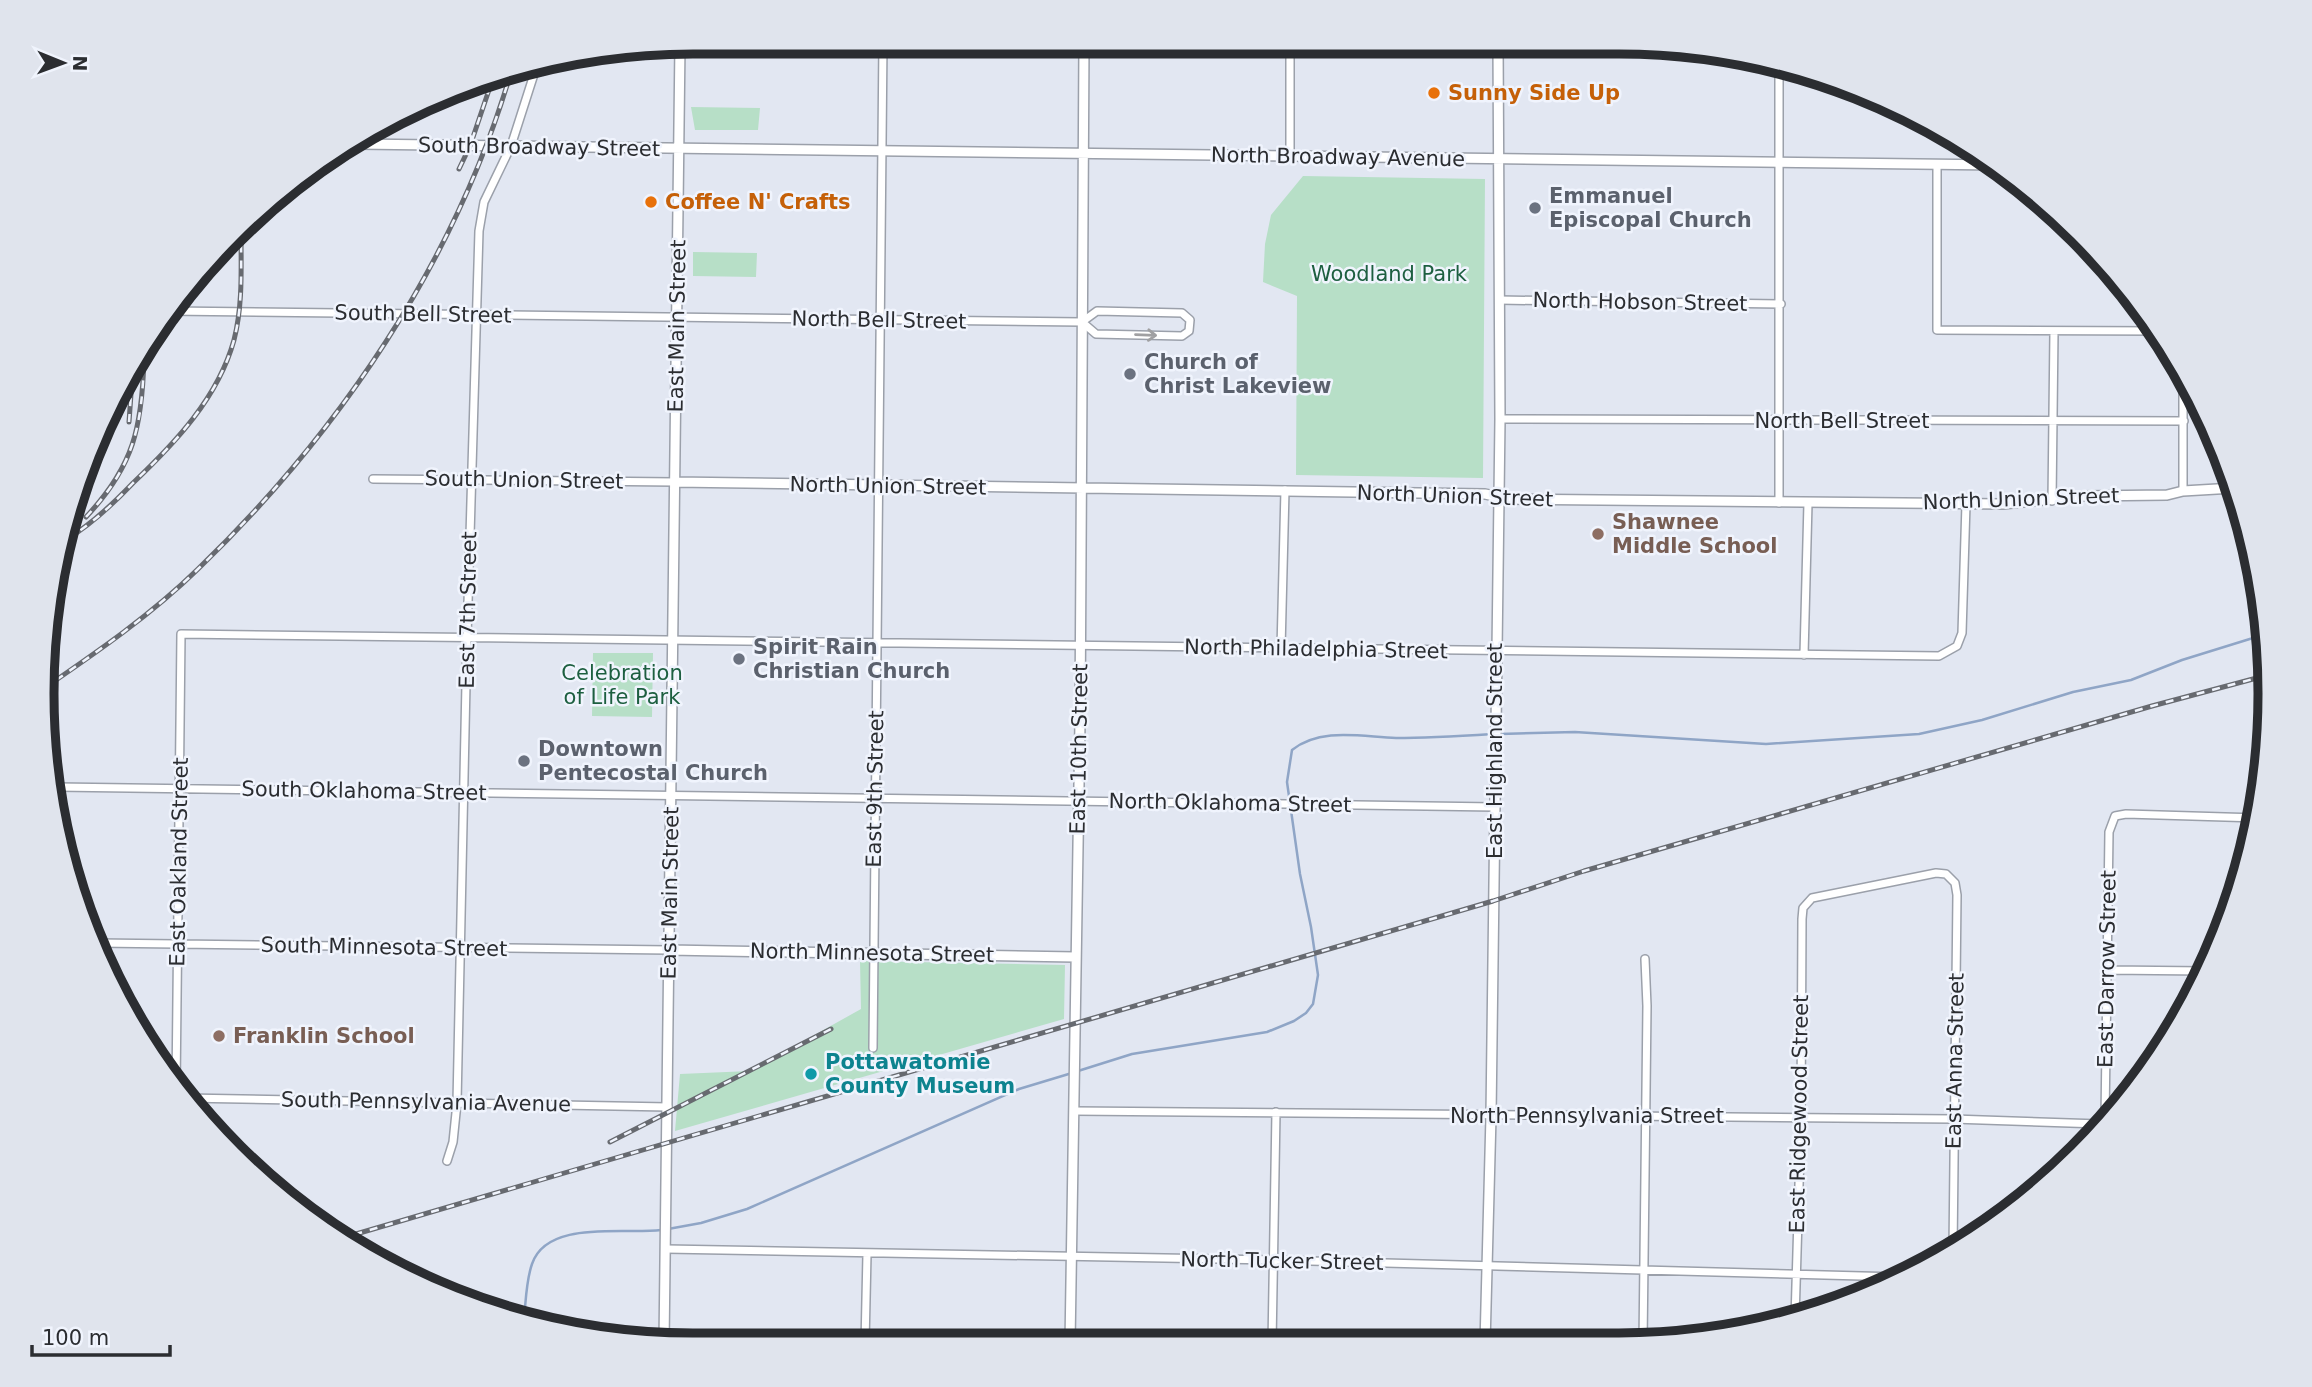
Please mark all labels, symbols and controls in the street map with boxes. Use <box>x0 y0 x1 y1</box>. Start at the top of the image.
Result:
north arrow <box>28 28 98 98</box>
text: N <box>69 55 91 71</box>
place label: Sunny Side Up <box>1448 81 1620 105</box>
marker: Sunny Side Up <box>1426 85 1442 101</box>
street label: South Broadway Street <box>418 133 660 161</box>
street label: North Broadway Avenue <box>1211 143 1465 171</box>
place label: Emmanuel Episcopal Church <box>1549 184 1752 232</box>
place label: Coffee N' Crafts <box>665 190 851 214</box>
marker: Coffee N' Crafts <box>643 194 659 210</box>
marker: Emmanuel Episcopal Church <box>1527 200 1543 216</box>
street label: East Main Street <box>663 239 691 413</box>
park label: Woodland Park <box>1311 262 1468 286</box>
street label: North Hobson Street <box>1532 288 1748 316</box>
street label: South Bell Street <box>334 300 512 328</box>
street label: North Bell Street <box>791 306 967 334</box>
one-way arrow <box>1134 328 1157 342</box>
place label: Church of Christ Lakeview <box>1144 350 1332 398</box>
marker: Church of Christ Lakeview <box>1122 366 1138 382</box>
street label: North Bell Street <box>1755 409 1929 433</box>
street label: South Union Street <box>424 466 624 494</box>
street label: North Union Street <box>790 472 986 500</box>
street label: North Union Street <box>1356 481 1554 511</box>
street label: North Union Street <box>1922 484 2120 514</box>
place label: Shawnee Middle School <box>1612 510 1778 558</box>
marker: Shawnee Middle School <box>1590 526 1606 542</box>
street label: East 7th Street <box>455 531 481 689</box>
place label: Spirit Rain Christian Church <box>753 635 950 683</box>
street label: North Philadelphia Street <box>1184 635 1448 663</box>
street label: East Highland Street <box>1483 643 1507 859</box>
marker: Spirit Rain Christian Church <box>731 651 747 667</box>
park label: Celebration of Life Park <box>561 661 683 709</box>
street label: East 10th Street <box>1066 663 1092 835</box>
street label: East 9th Street <box>862 710 888 868</box>
place label: Downtown Pentecostal Church <box>538 737 768 785</box>
marker: Downtown Pentecostal Church <box>516 753 532 769</box>
street label: East Oakland Street <box>165 757 193 967</box>
street label: South Oklahoma Street <box>241 777 487 805</box>
street label: North Oklahoma Street <box>1108 789 1352 817</box>
street label: East Main Street <box>656 806 684 980</box>
street label: East Darrow Street <box>2093 870 2121 1068</box>
street label: South Minnesota Street <box>261 933 507 961</box>
street label: North Minnesota Street <box>750 939 994 967</box>
street label: East Anna Street <box>1941 973 1969 1149</box>
street label: East Ridgewood Street <box>1785 994 1813 1234</box>
place label: Franklin School <box>233 1024 415 1048</box>
marker: Franklin School <box>211 1028 227 1044</box>
place label: Pottawatomie County Museum <box>825 1050 1015 1098</box>
marker: Pottawatomie County Museum <box>803 1066 819 1082</box>
street label: South Pennsylvania Avenue <box>281 1087 571 1117</box>
street label: North Pennsylvania Street <box>1450 1104 1724 1128</box>
street label: North Tucker Street <box>1180 1247 1384 1275</box>
scale bar <box>32 1314 170 1358</box>
text: 100 m <box>42 1326 109 1350</box>

